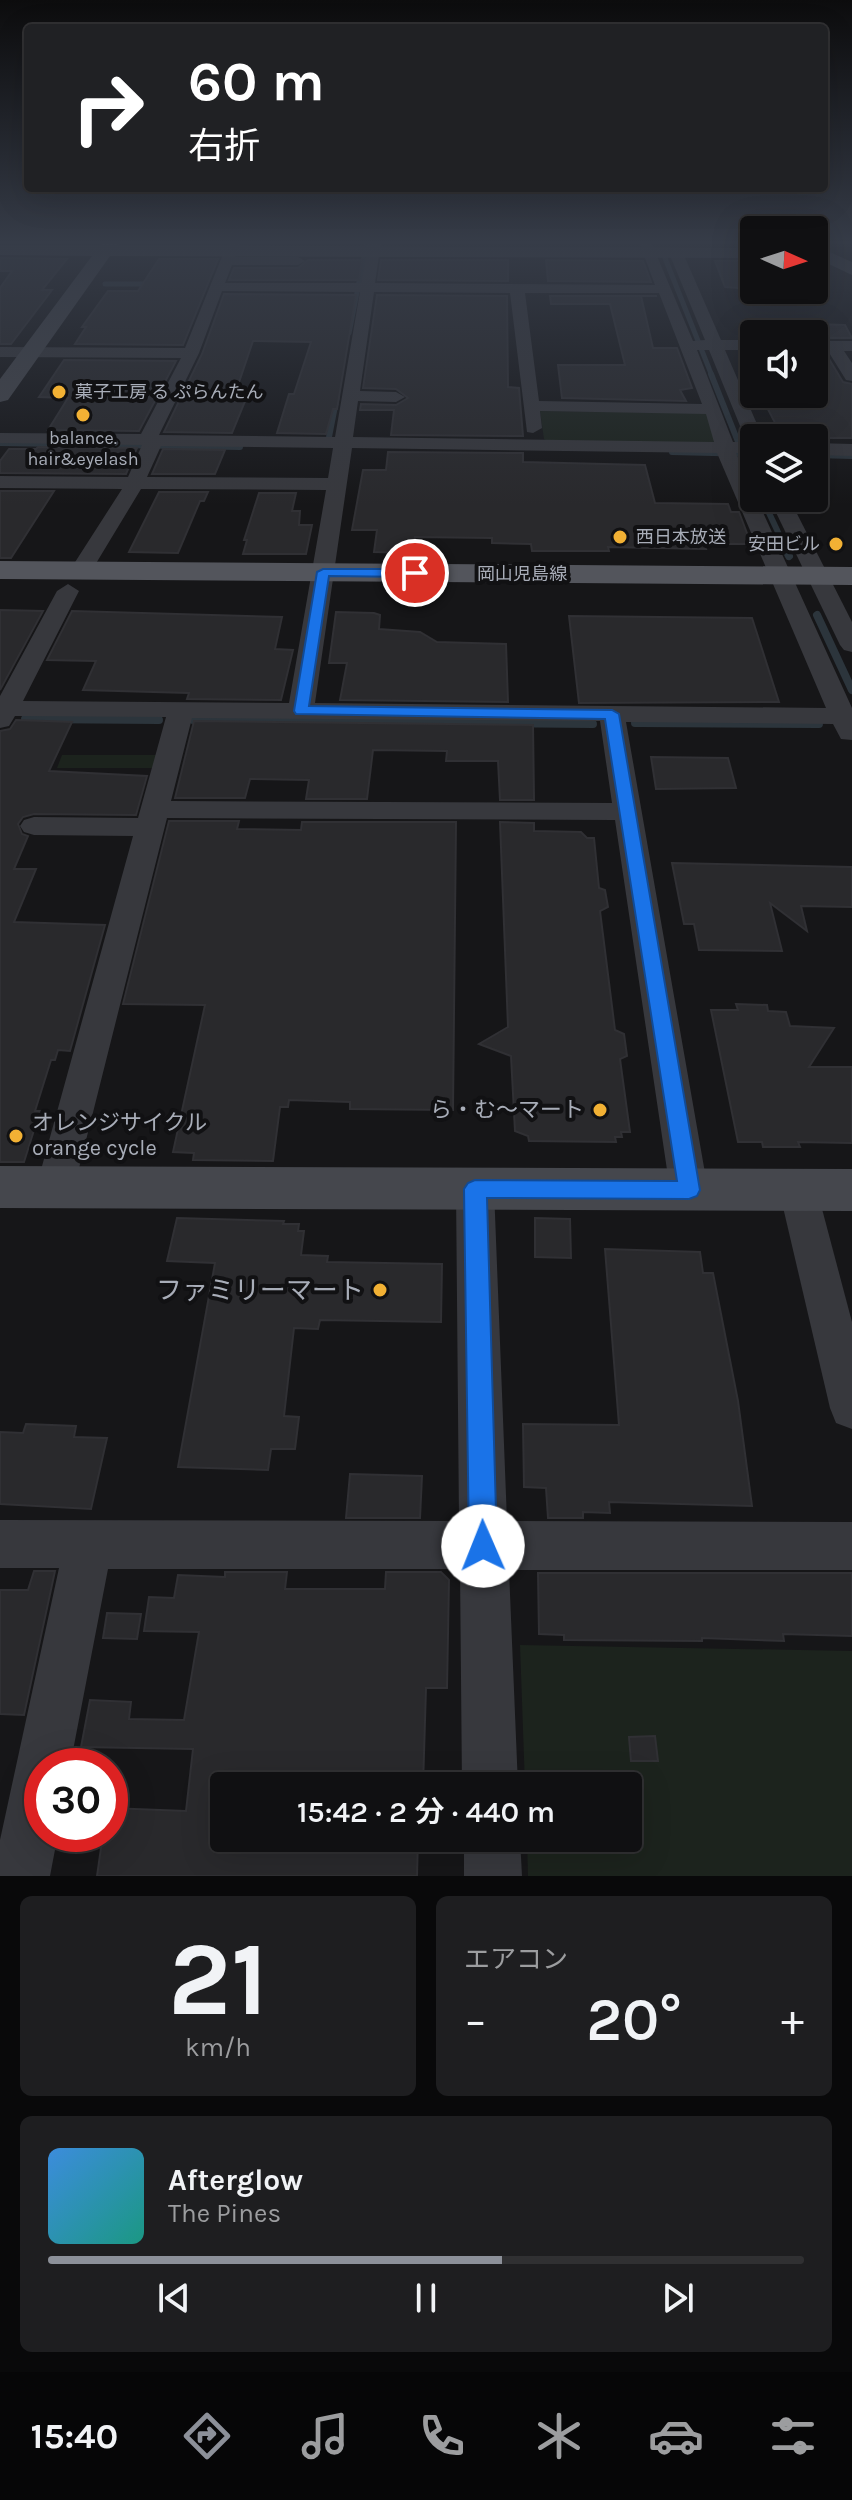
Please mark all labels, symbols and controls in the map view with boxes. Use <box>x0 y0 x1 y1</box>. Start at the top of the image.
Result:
text: 60 m <box>188 49 325 114</box>
icon: right <box>56 56 160 160</box>
text: 右折 <box>188 125 260 167</box>
north arrow <box>740 216 828 304</box>
map controls <box>740 216 828 512</box>
button: sound <box>740 320 828 408</box>
place label: 菓子工房 る ぷらんたん <box>75 381 264 403</box>
marker: 菓子工房 る ぷらんたん <box>50 383 68 401</box>
marker: balance. hair&eyelash <box>74 406 92 424</box>
button: layers <box>740 424 828 512</box>
place label: balance. hair&eyelash <box>27 427 139 470</box>
place label: 西日本放送 <box>636 526 726 548</box>
marker: 西日本放送 <box>611 528 629 546</box>
place label: 安田ビル <box>748 533 820 555</box>
marker: 安田ビル <box>827 535 845 553</box>
pin <box>381 539 449 607</box>
icon: arrive <box>393 551 437 595</box>
street label: 岡山児島線 <box>477 563 567 585</box>
place label: ら・む～マート <box>430 1097 584 1123</box>
marker: ら・む～マート <box>591 1101 609 1119</box>
place label: オレンジサイクル orange cycle <box>32 1110 207 1161</box>
marker: オレンジサイクル orange cycle <box>7 1127 25 1145</box>
place label: ファミリーマート <box>156 1275 364 1306</box>
marker: ファミリーマート <box>371 1281 389 1299</box>
position arrow <box>441 1504 525 1588</box>
speed limit sign: 30 <box>24 1748 128 1852</box>
text: 15:42 · 2 分 · 440 m <box>297 1794 555 1830</box>
text: 21 <box>168 1919 268 2040</box>
text: エアコン <box>464 1944 568 1975</box>
text: 20° <box>586 1985 682 2055</box>
text: − <box>464 1995 487 2046</box>
text: + <box>781 1995 804 2046</box>
text: km/h <box>185 2032 251 2063</box>
text: Afterglow <box>168 2162 303 2198</box>
text: The Pines <box>168 2198 281 2229</box>
icon: previous <box>152 2276 196 2320</box>
icon: pause <box>404 2276 448 2320</box>
icon: next <box>656 2276 700 2320</box>
icon: directions <box>179 2408 235 2464</box>
icon: music <box>297 2408 353 2464</box>
icon: phone <box>414 2408 470 2464</box>
icon: climate <box>531 2408 587 2464</box>
icon: car <box>648 2408 704 2464</box>
icon: filters <box>765 2408 821 2464</box>
text: 15:40 <box>31 2415 118 2457</box>

